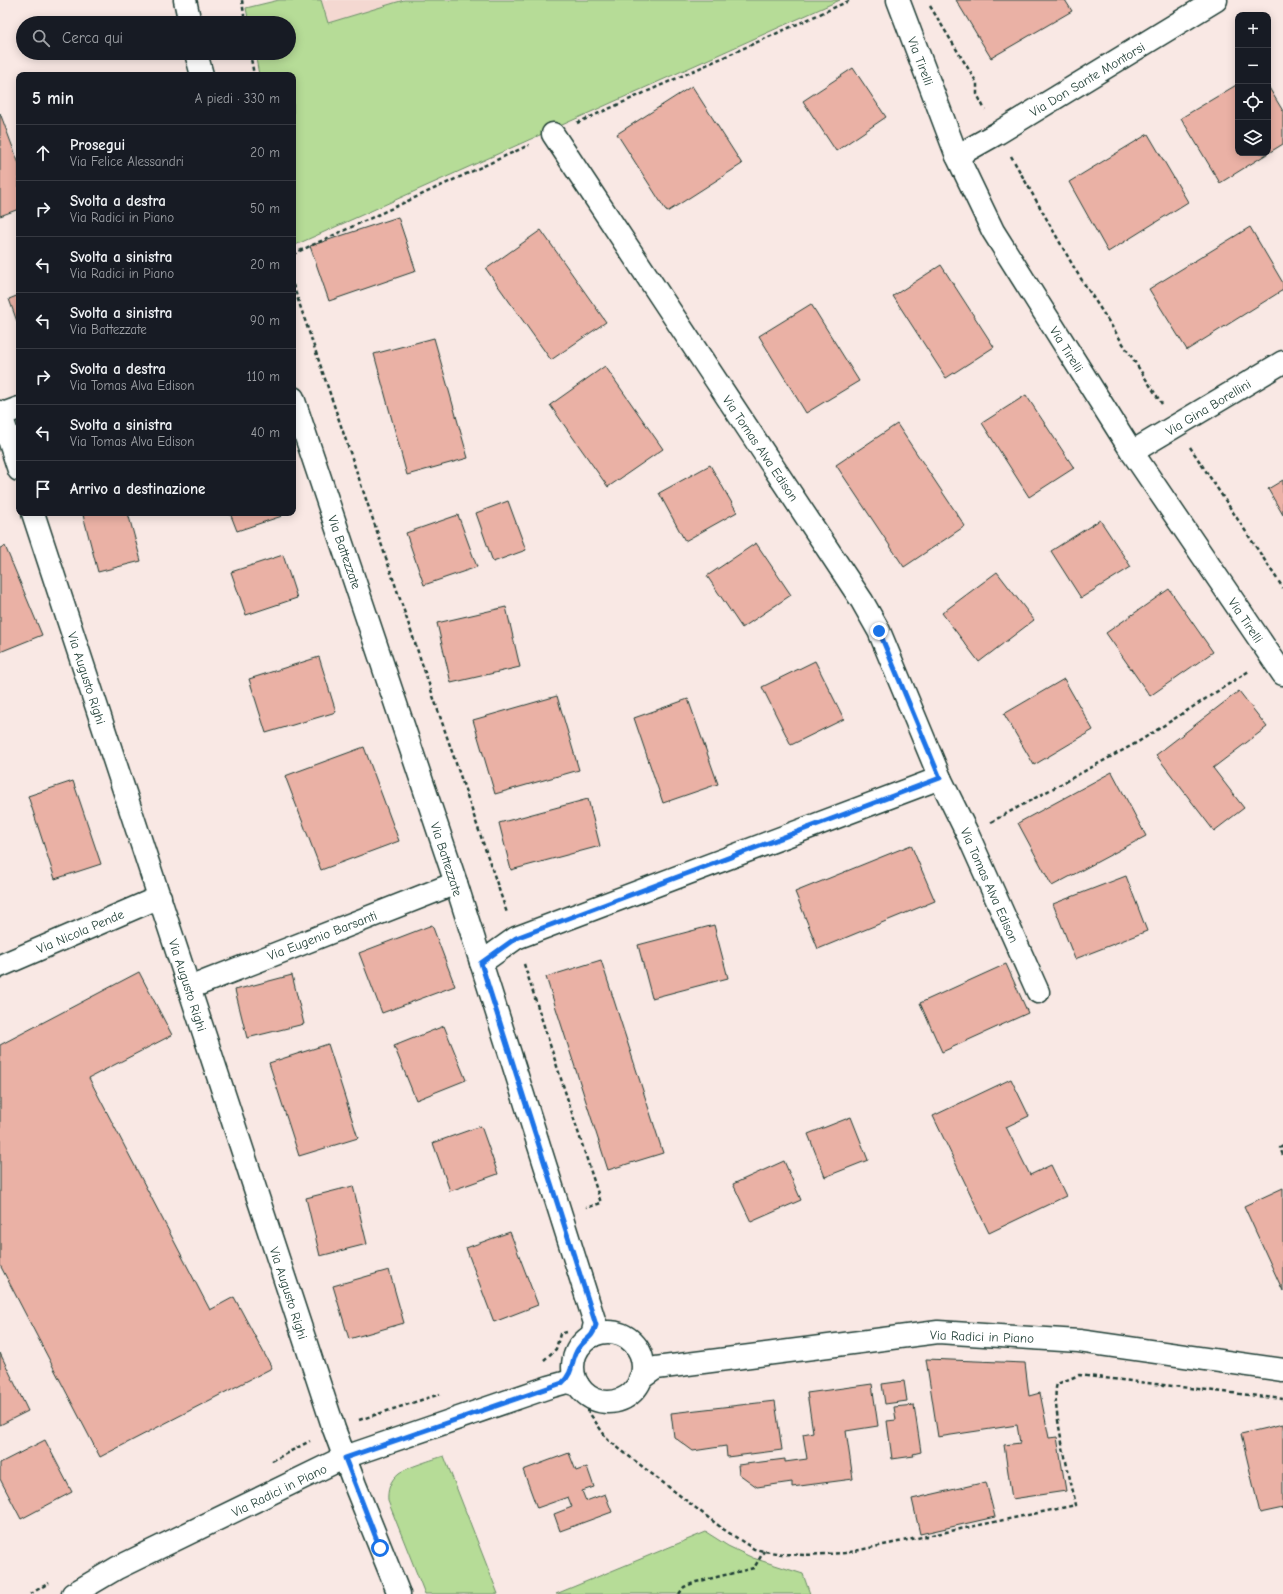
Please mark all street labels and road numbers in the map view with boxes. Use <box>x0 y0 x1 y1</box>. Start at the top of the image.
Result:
street label: Via Tirelli <box>904 35 937 88</box>
street label: Via Don Sante Montorsi <box>1027 39 1147 120</box>
street label: Via Tirelli <box>1047 324 1086 375</box>
street label: Via Gina Borellini <box>1163 376 1254 439</box>
street label: Via Tomas Alva Edison <box>720 393 802 504</box>
street label: Via Battezzate <box>325 513 364 591</box>
street label: Via Tirelli <box>1225 595 1266 646</box>
street label: Via Augusto Righi <box>65 630 109 726</box>
street label: Via Battezzate <box>428 820 466 898</box>
street label: Via Tomas Alva Edison <box>957 825 1022 945</box>
street label: Via Nicola Pende <box>34 906 127 957</box>
street label: Via Eugenio Barsanti <box>265 908 379 963</box>
street label: Via Augusto Righi <box>166 937 210 1033</box>
street label: Via Augusto Righi <box>267 1245 311 1341</box>
street label: Via Radici in Piano <box>930 1327 1034 1346</box>
street label: Via Radici in Piano <box>229 1461 329 1520</box>

